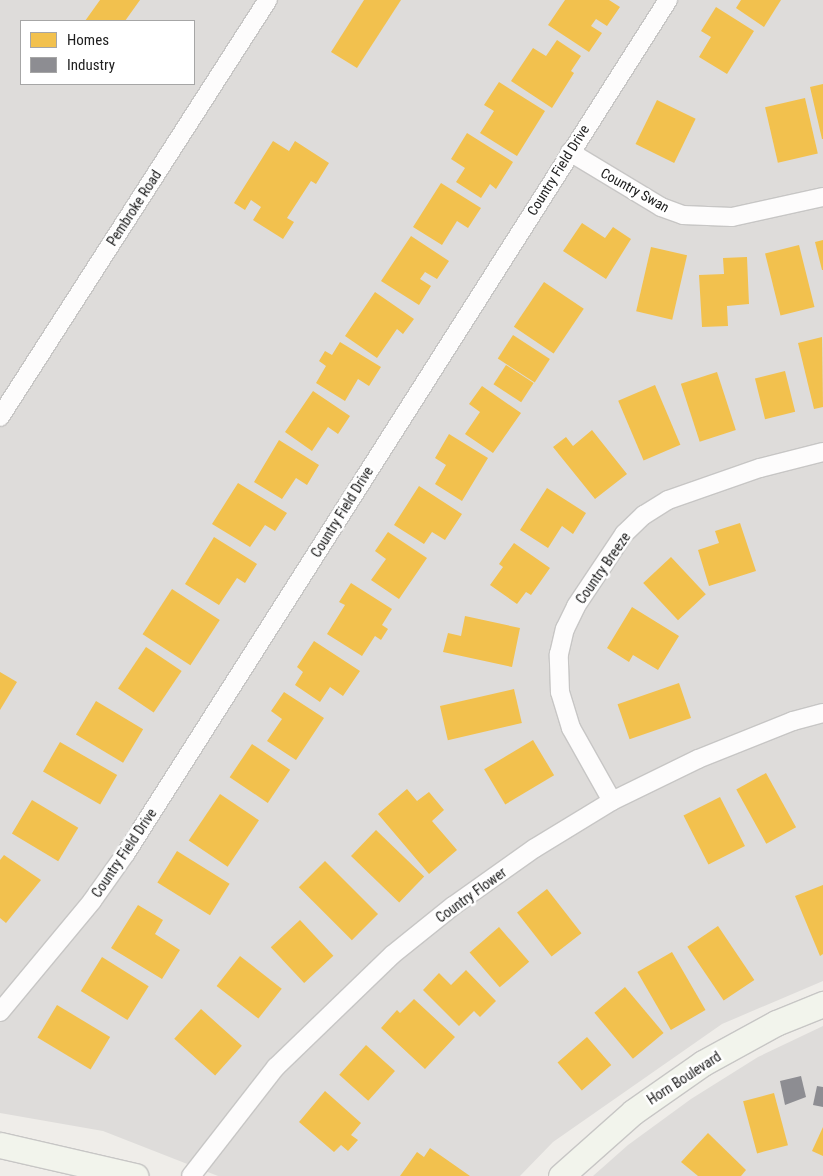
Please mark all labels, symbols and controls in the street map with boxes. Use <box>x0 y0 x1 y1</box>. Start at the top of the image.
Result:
legend <box>20 20 195 85</box>
text: Homes <box>67 31 109 49</box>
text: Industry <box>67 56 115 74</box>
street label: Country Field Drive <box>523 121 593 219</box>
street label: Country Swan <box>598 164 672 216</box>
street label: Pembroke Road <box>103 167 165 249</box>
street label: Country Field Drive <box>307 463 377 561</box>
street label: Country Breeze <box>572 529 634 607</box>
street label: Country Field Drive <box>88 805 160 901</box>
street label: Country Flower <box>432 864 510 926</box>
street label: Horn Boulevard <box>644 1048 724 1108</box>

